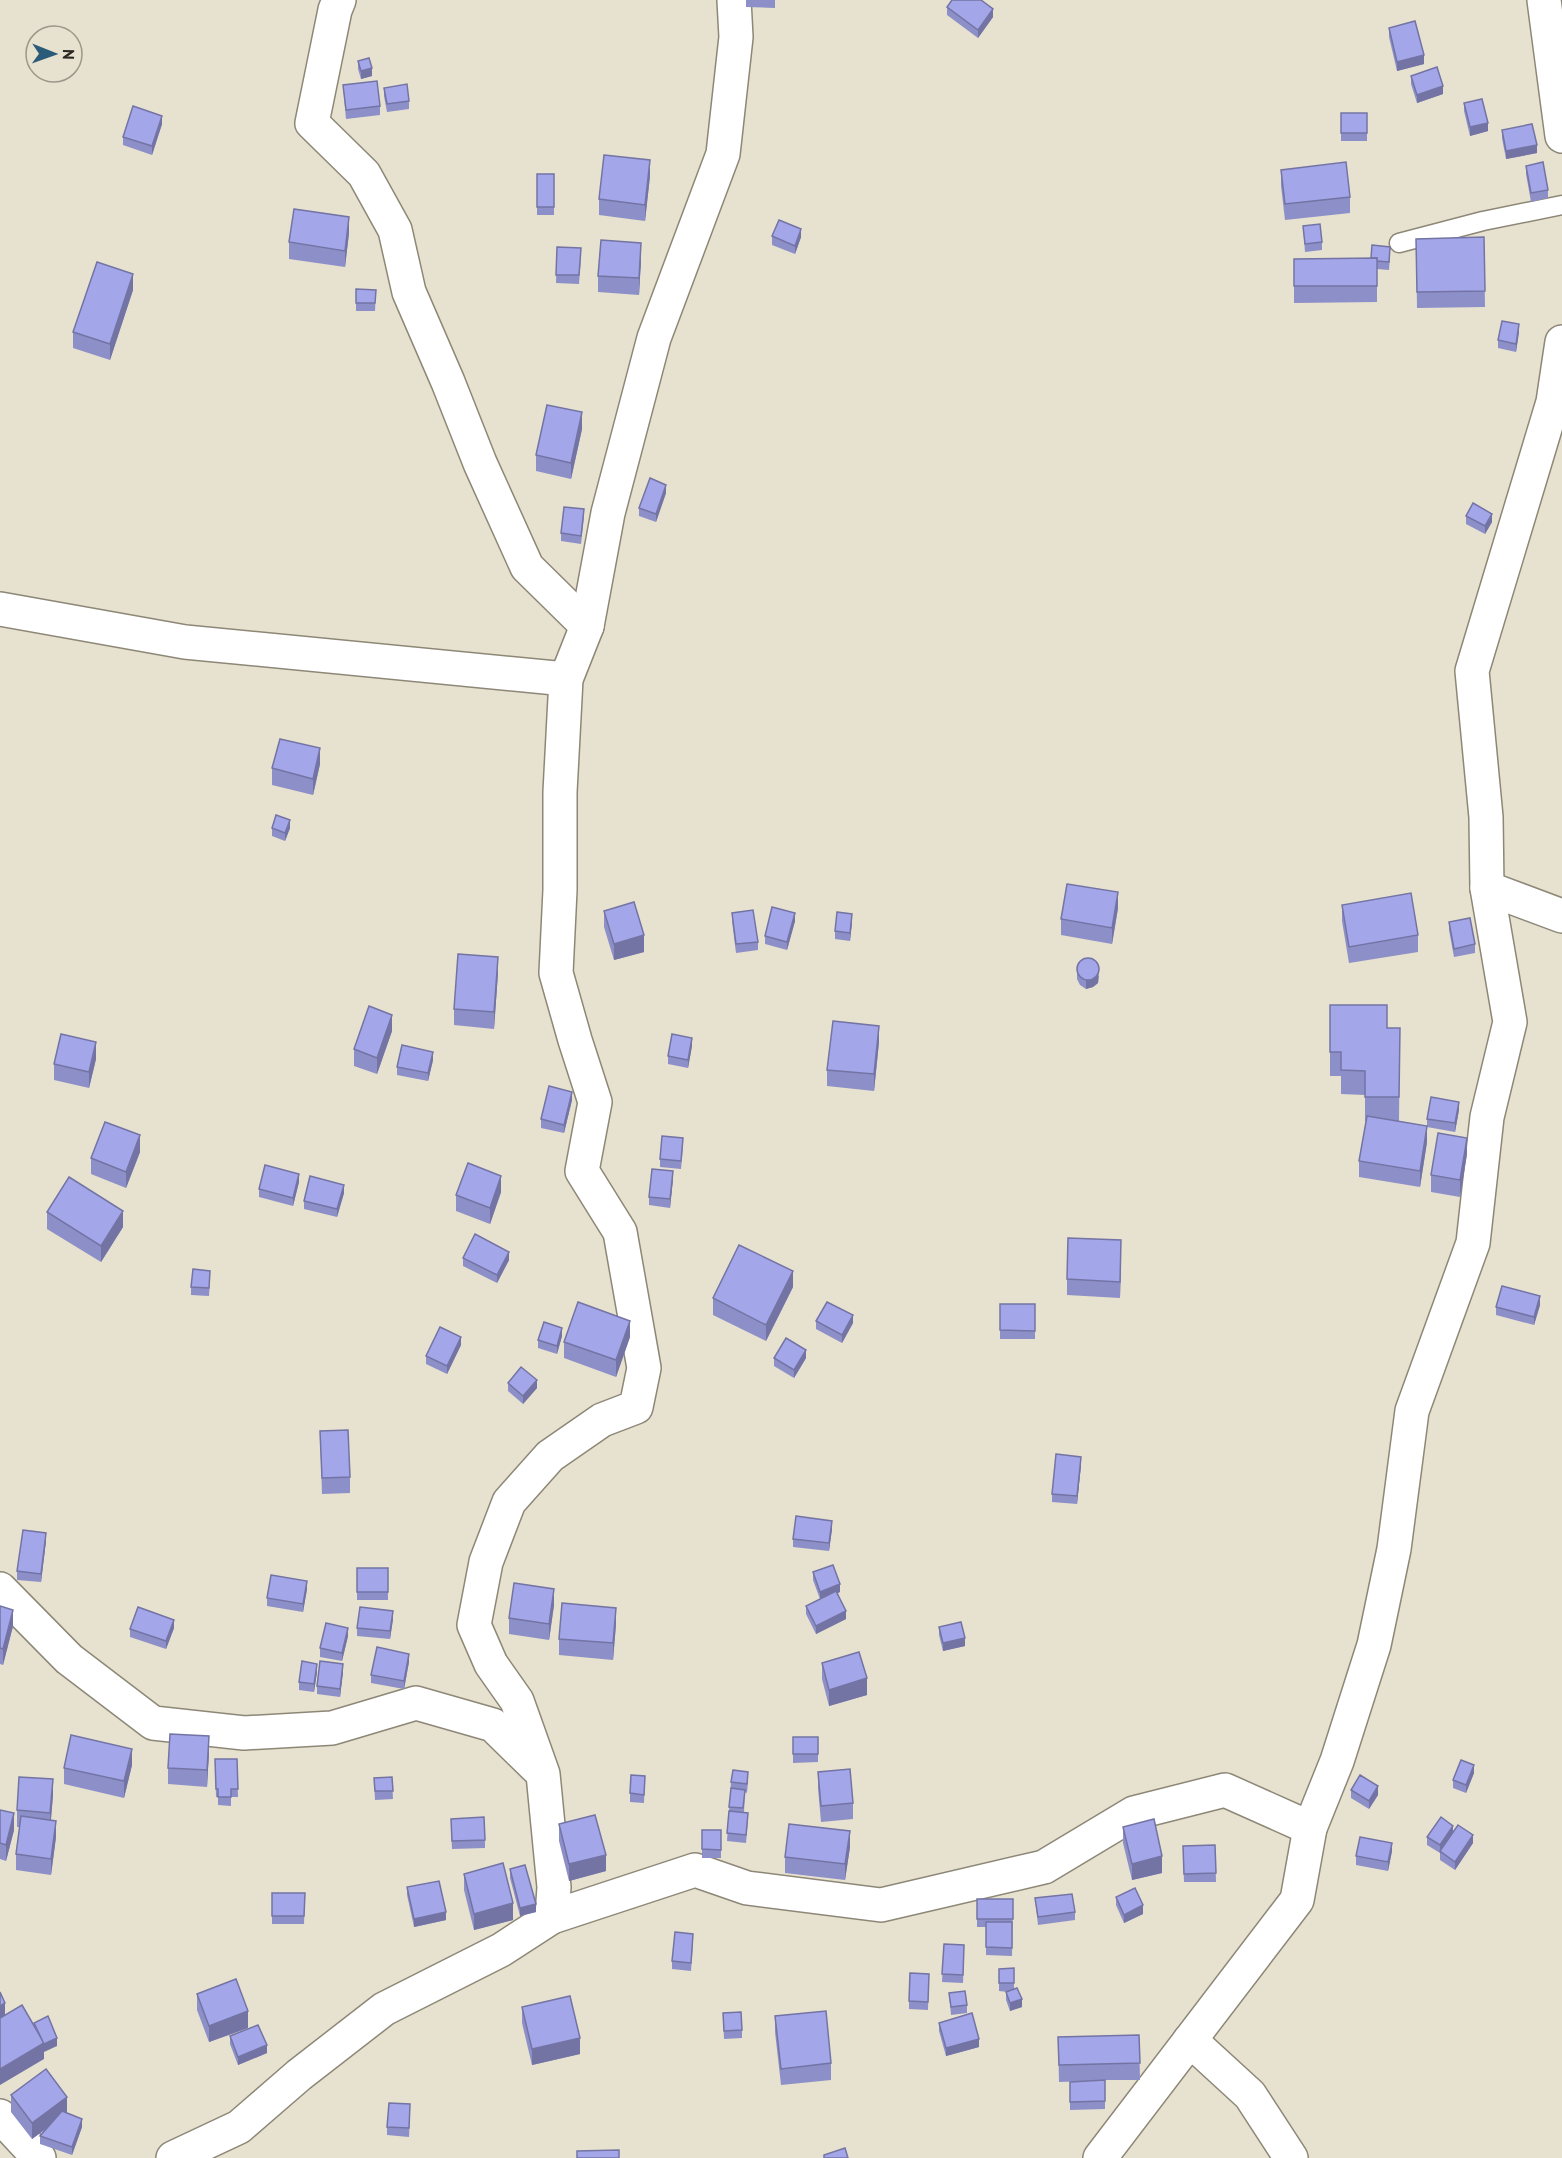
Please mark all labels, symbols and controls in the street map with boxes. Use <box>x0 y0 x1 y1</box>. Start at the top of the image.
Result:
north arrow <box>24 24 84 84</box>
text: N <box>59 49 79 60</box>

